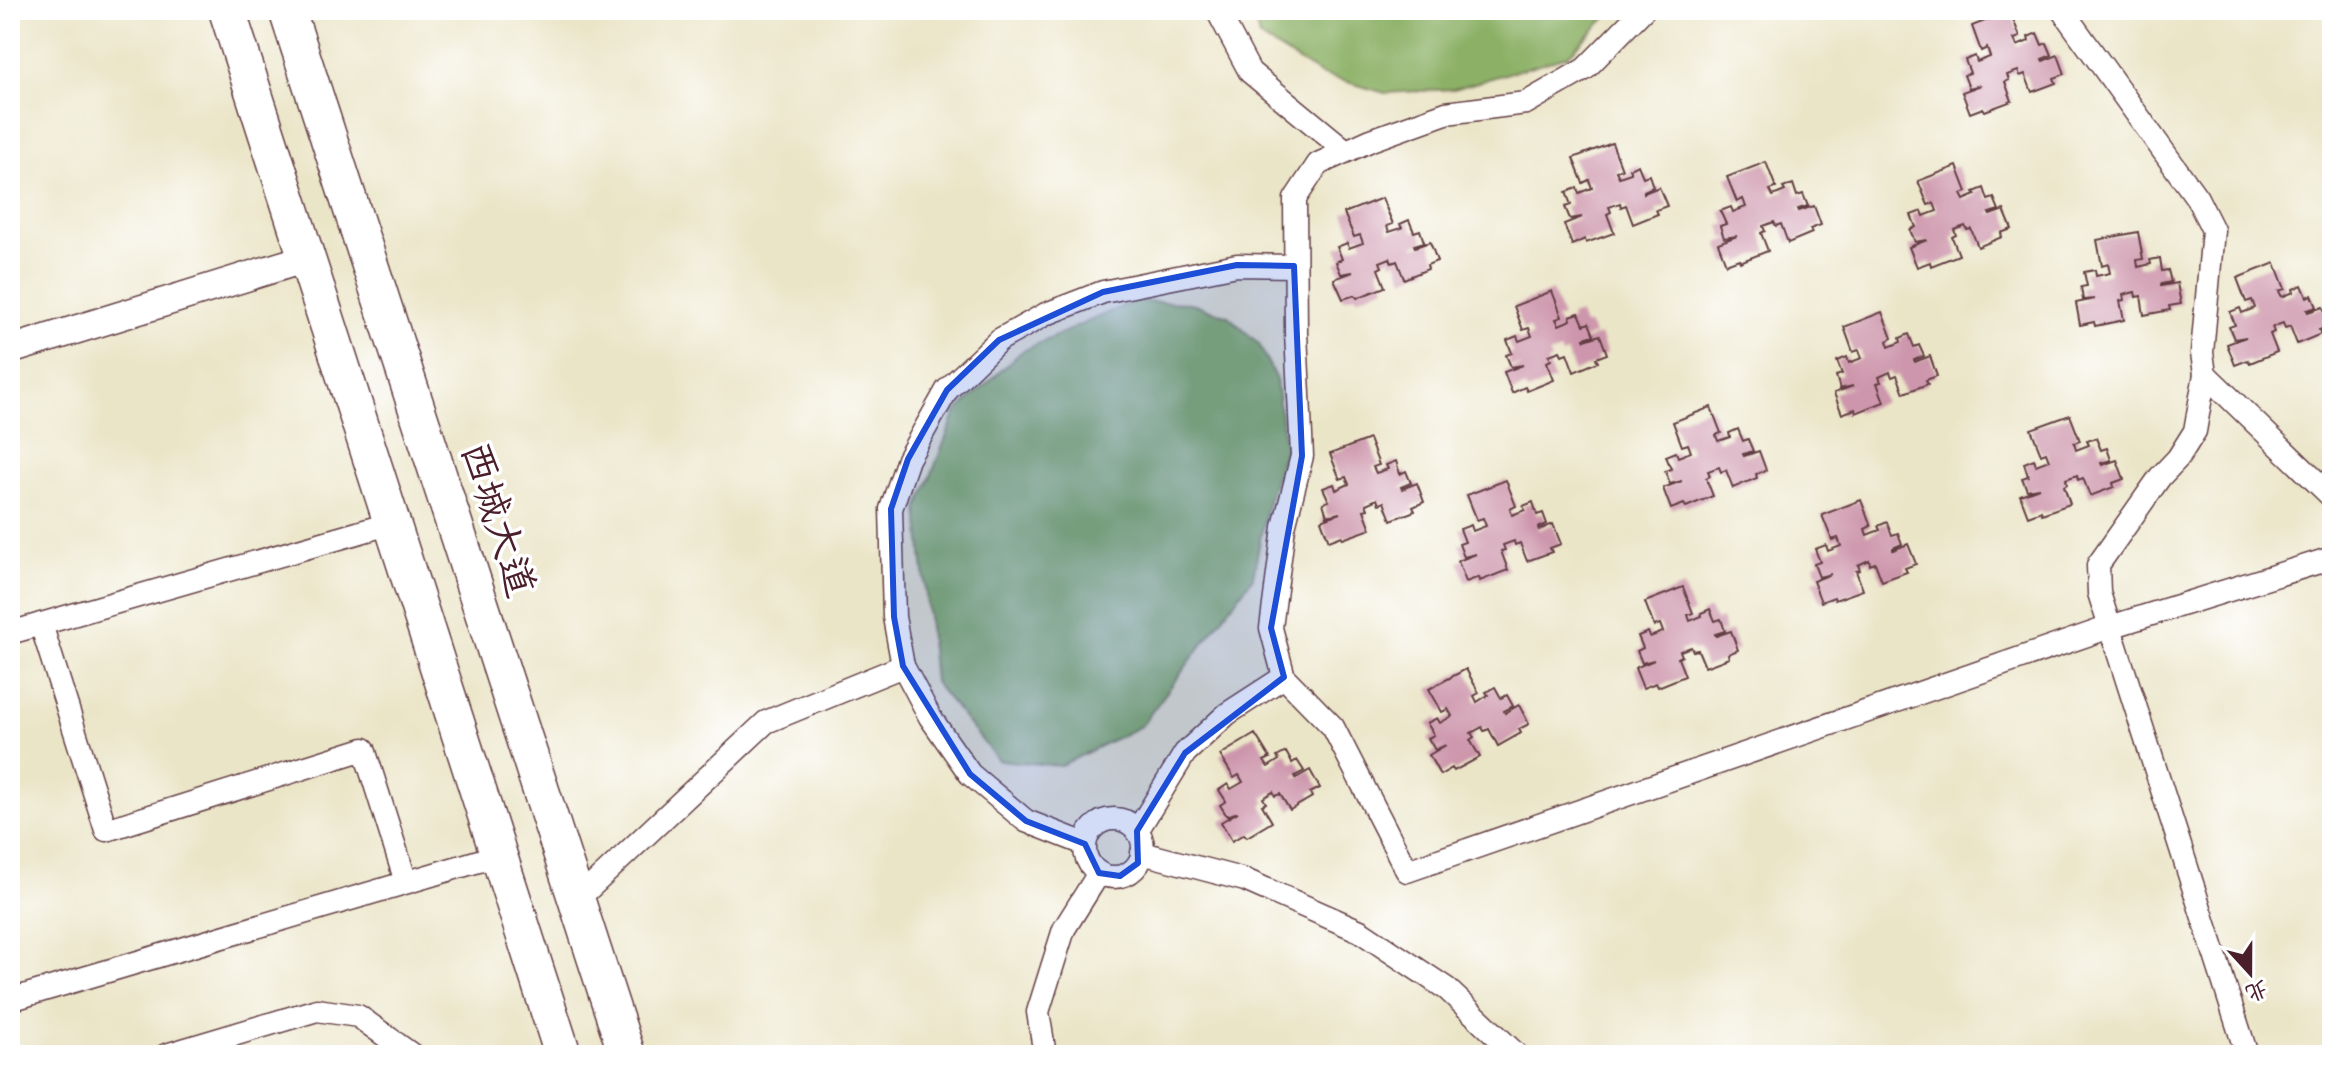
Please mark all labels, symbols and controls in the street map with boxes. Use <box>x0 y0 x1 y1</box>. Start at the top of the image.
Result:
street label: 西城大道 <box>450 435 547 603</box>
north arrow <box>2210 933 2290 1013</box>
text: 北 <box>2242 974 2272 1008</box>

